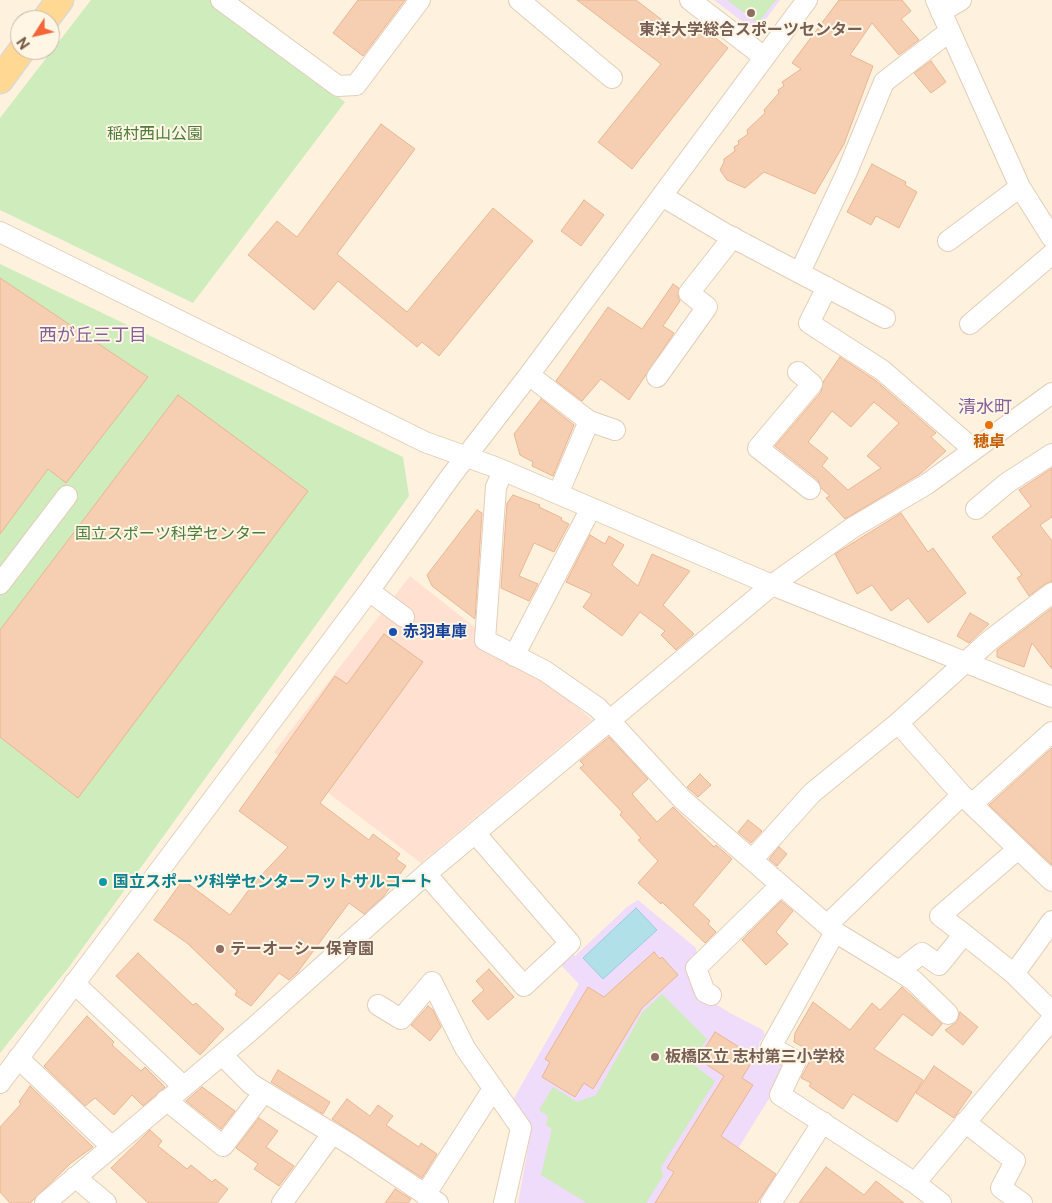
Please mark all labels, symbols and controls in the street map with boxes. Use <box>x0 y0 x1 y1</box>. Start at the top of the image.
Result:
marker: 東洋大学総合スポーツセンター <box>745 7 757 19</box>
north arrow <box>10 10 60 60</box>
place label: 東洋大学総合スポーツセンター <box>639 20 863 40</box>
text: N <box>14 34 33 52</box>
park label: 稲村西山公園 <box>107 124 203 144</box>
district label: 西が丘三丁目 <box>39 324 147 346</box>
district label: 清水町 <box>958 396 1012 418</box>
marker: 穂卓 <box>983 419 995 431</box>
place label: 穂卓 <box>973 432 1005 452</box>
park label: 国立スポーツ科学センター <box>75 524 267 544</box>
place label: 赤羽車庫 <box>403 622 467 642</box>
marker: 赤羽車庫 <box>387 626 399 638</box>
place label: 国立スポーツ科学センターフットサルコート <box>113 872 433 892</box>
marker: 国立スポーツ科学センターフットサルコート <box>97 876 109 888</box>
place label: テーオーシー保育園 <box>230 939 374 959</box>
marker: テーオーシー保育園 <box>214 943 226 955</box>
place label: 板橋区立 志村第三小学校 <box>665 1047 845 1067</box>
marker: 板橋区立 志村第三小学校 <box>649 1051 661 1063</box>

